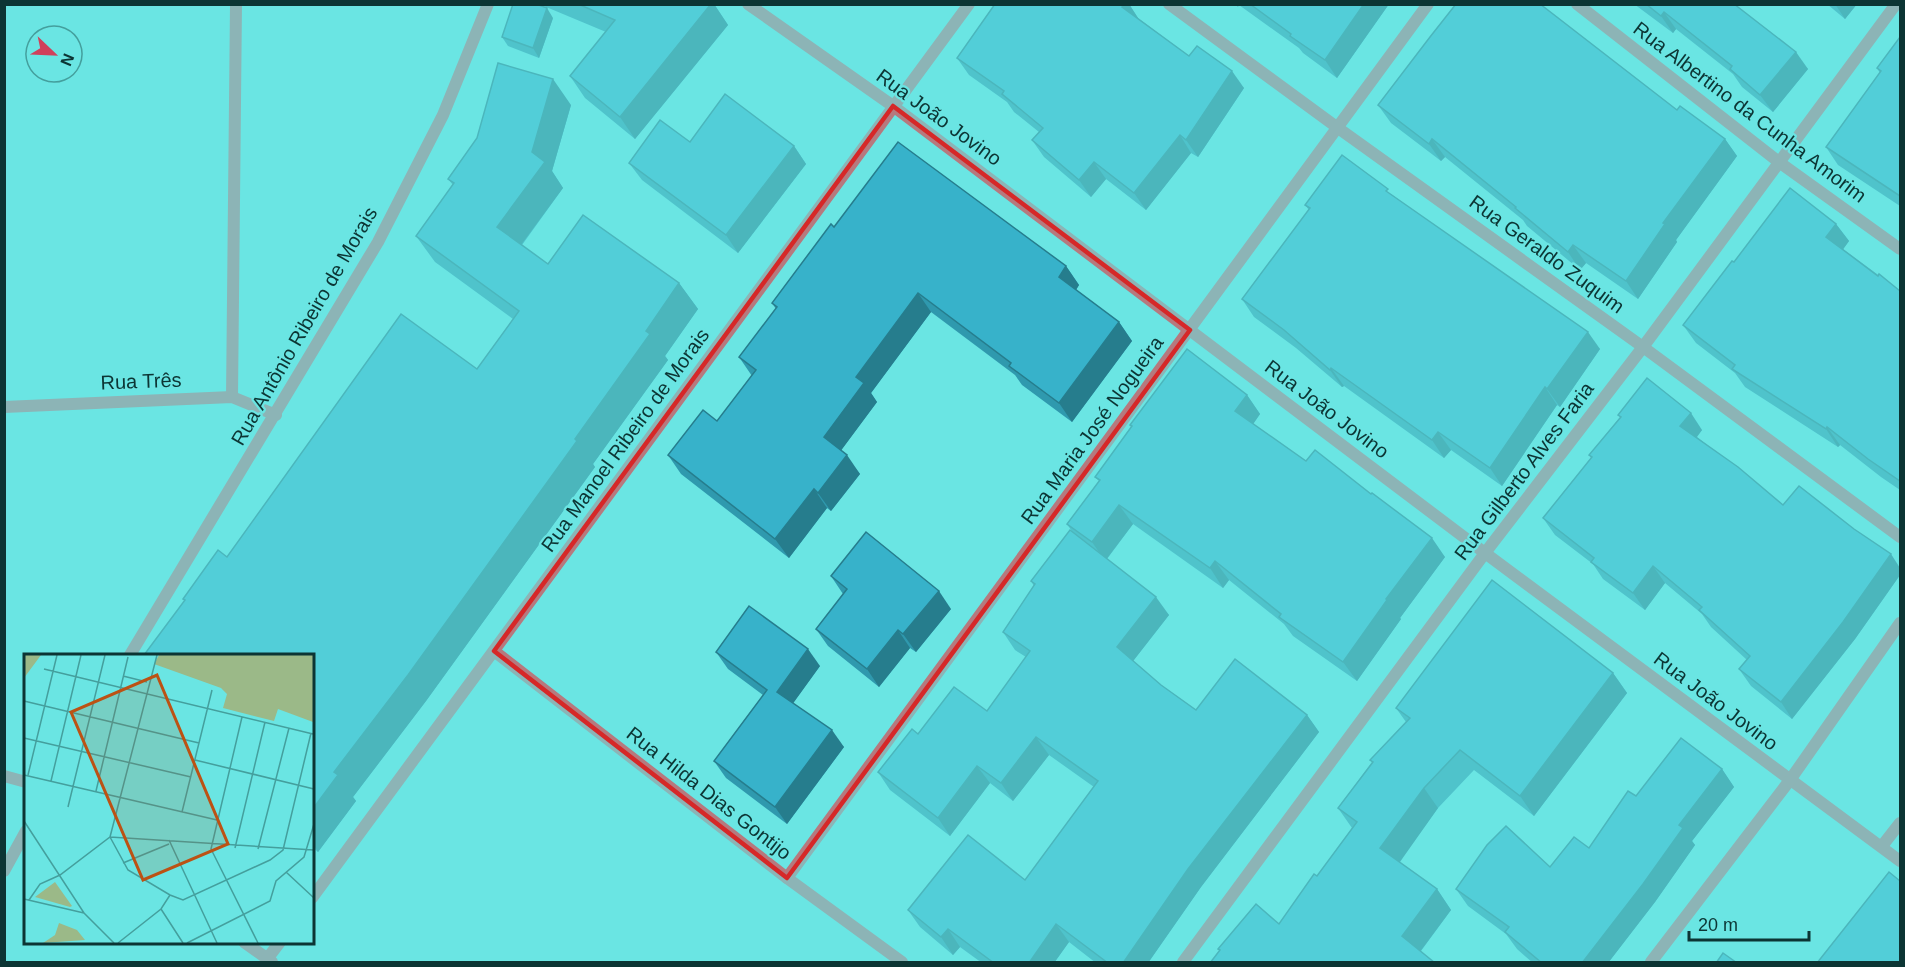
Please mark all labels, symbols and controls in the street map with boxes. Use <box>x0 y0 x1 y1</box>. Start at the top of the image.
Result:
street label: Rua Albertino da Cunha Amorim <box>1629 17 1871 207</box>
north arrow <box>24 24 84 84</box>
text: N <box>57 51 77 68</box>
street label: Rua João Jovino <box>872 64 1006 170</box>
street label: Rua Geraldo Zuquim <box>1465 191 1629 317</box>
street label: Rua Antônio Ribeiro de Morais <box>227 203 381 449</box>
street label: Rua Manoel Ribeiro de Morais <box>537 324 713 556</box>
street label: Rua Maria José Nogueira <box>1016 331 1168 528</box>
street label: Rua João Jovino <box>1261 355 1393 463</box>
street label: Rua Três <box>100 369 182 393</box>
street label: Rua Gilberto Alves Faria <box>1450 377 1599 564</box>
street label: Rua João Jovino <box>1650 647 1782 755</box>
inset map <box>24 654 314 943</box>
street label: Rua Hilda Dias Gontijo <box>623 722 795 864</box>
scale bar <box>1689 904 1809 942</box>
text: 20 m <box>1698 915 1738 935</box>

